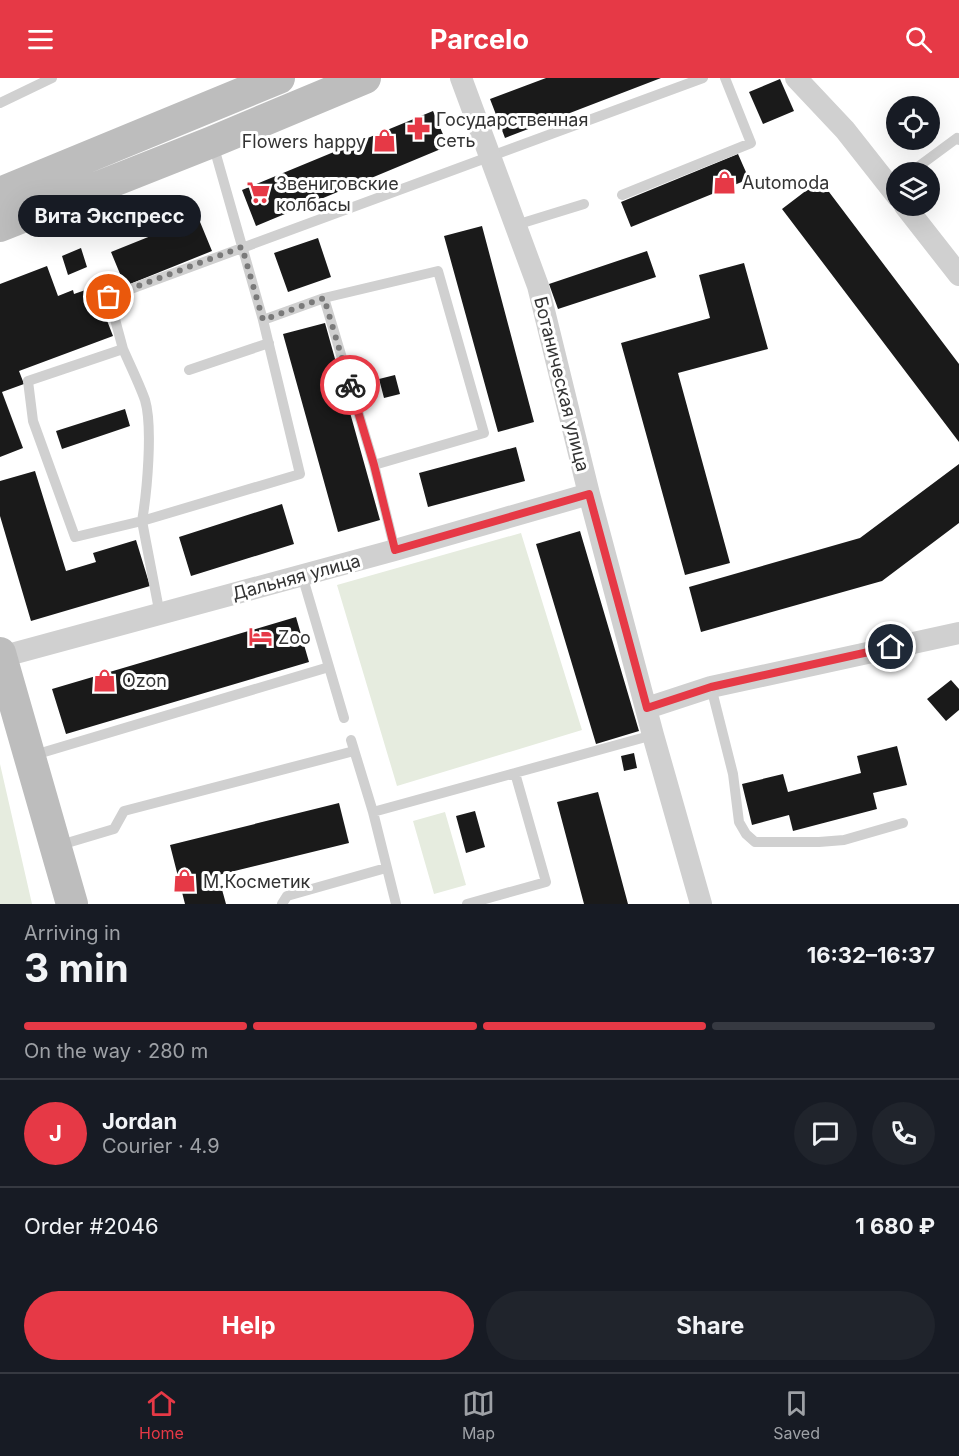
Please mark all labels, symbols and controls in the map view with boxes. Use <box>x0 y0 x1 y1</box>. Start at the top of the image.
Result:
icon: menu <box>24 23 57 56</box>
text: Parcelo <box>430 23 529 56</box>
icon: search <box>902 23 935 56</box>
map controls <box>886 96 940 216</box>
button: locate <box>886 96 940 150</box>
place label: Государственная сеть <box>436 109 588 151</box>
pharmacy icon: Государственная сеть <box>405 116 431 142</box>
shop icon: Flowers happy <box>371 128 397 154</box>
place label: Flowers happy <box>242 131 366 152</box>
button: layers <box>886 162 940 216</box>
shop icon: Automoda <box>711 169 737 195</box>
place label: Automoda <box>742 172 829 193</box>
place label: Звениговские колбасы <box>276 173 399 215</box>
supermarket icon: Звениговские колбасы <box>245 180 271 206</box>
callout: Вита Экспресс <box>18 195 201 237</box>
text: Вита Экспресс <box>34 204 185 228</box>
pin <box>83 271 134 322</box>
icon: bag <box>92 280 125 313</box>
street label: Ботаническая улица <box>530 294 594 474</box>
courier <box>320 355 380 415</box>
icon: bike <box>334 369 367 402</box>
street label: Дальняя улица <box>229 550 363 604</box>
pin <box>865 621 916 672</box>
hotel icon: Zoo <box>247 624 273 650</box>
place label: Zoo <box>278 627 311 648</box>
icon: home <box>874 630 907 663</box>
shop icon: Ozon <box>91 667 117 693</box>
place label: Ozon <box>122 670 167 691</box>
shop icon: М.Косметик <box>172 868 198 894</box>
place label: М.Косметик <box>203 871 311 892</box>
text: Arriving in <box>24 921 121 945</box>
text: 16:32–16:37 <box>807 942 935 968</box>
text: 3 min <box>24 944 129 991</box>
text: On the way · 280 m <box>24 1039 208 1063</box>
button: chat <box>794 1102 857 1165</box>
button: phone <box>872 1102 935 1165</box>
text: Jordan <box>102 1108 177 1134</box>
text: J <box>49 1120 62 1146</box>
text: Courier · 4.9 <box>102 1134 220 1158</box>
text: Order #2046 <box>24 1213 159 1239</box>
text: 1 680 ₽ <box>855 1213 935 1239</box>
button: Help <box>24 1291 474 1360</box>
button: Share <box>486 1291 935 1360</box>
tab: Home <box>139 1387 184 1443</box>
tab: Map <box>462 1387 495 1443</box>
tab: Saved <box>773 1387 820 1443</box>

